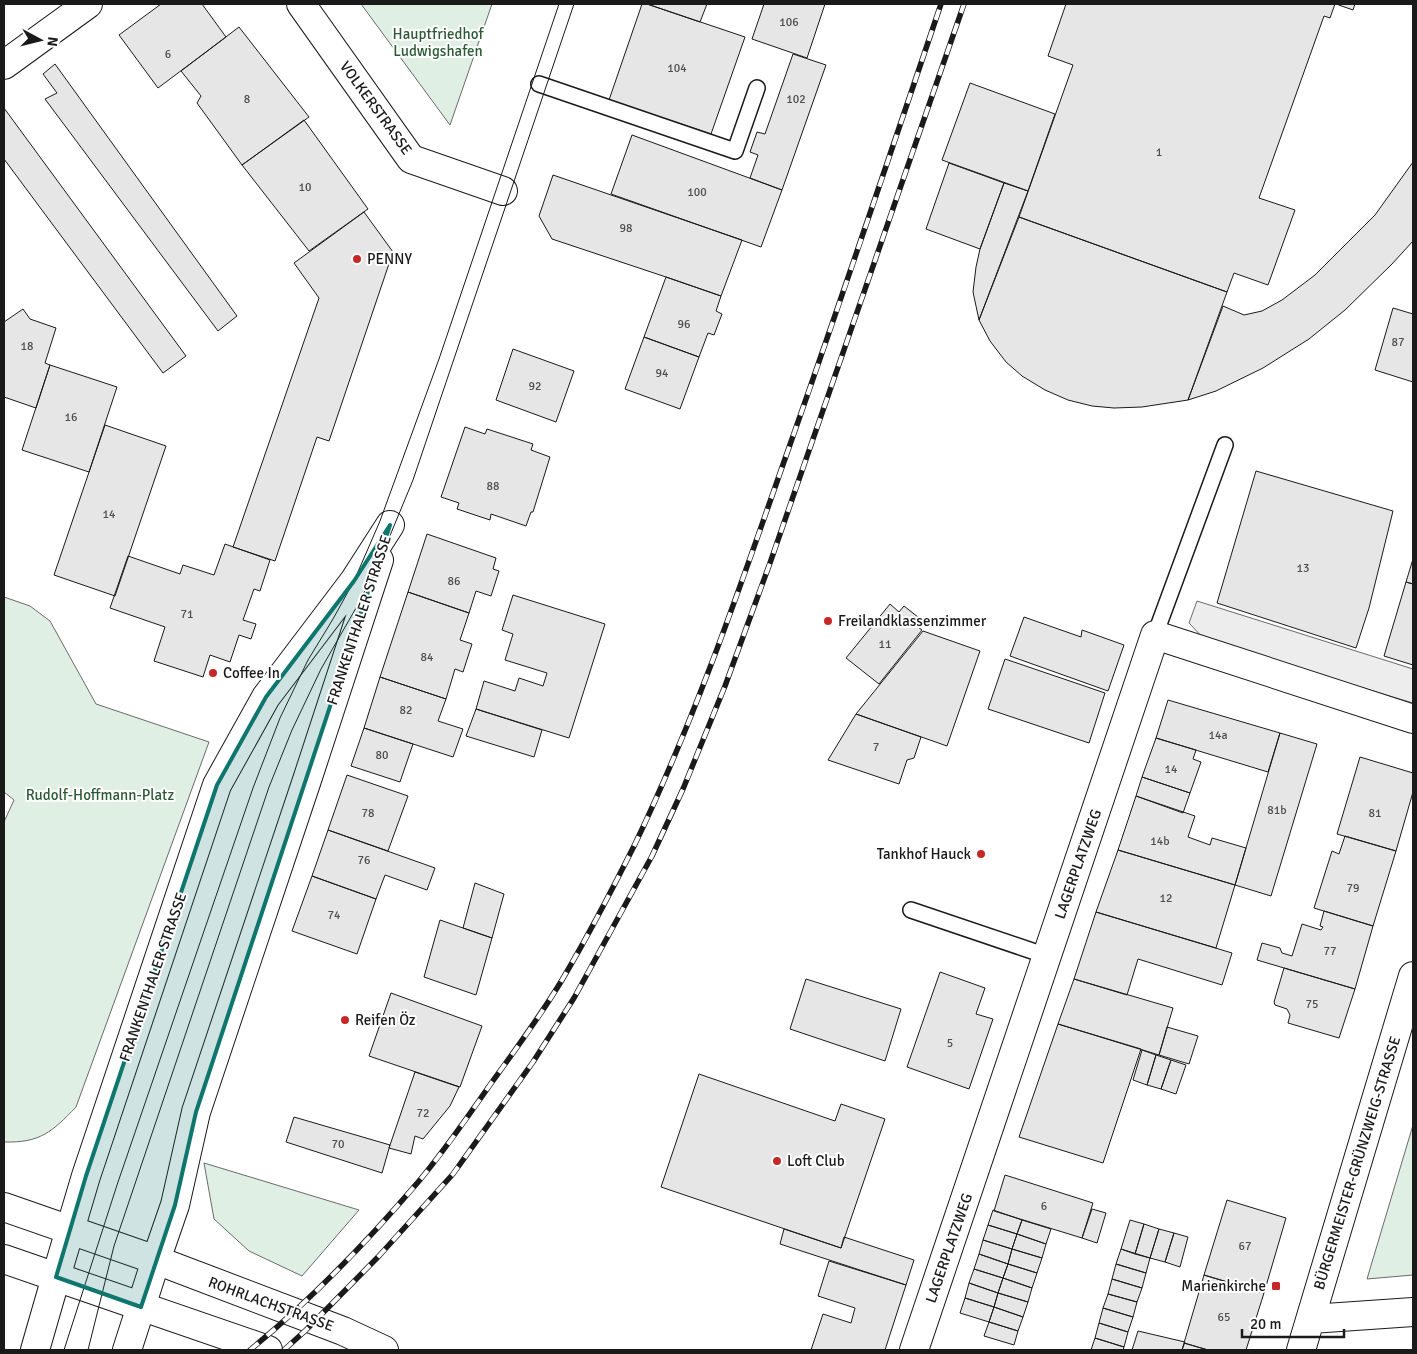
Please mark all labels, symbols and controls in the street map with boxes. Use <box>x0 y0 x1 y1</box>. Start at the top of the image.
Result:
north arrow <box>15 15 65 65</box>
house number: 106 <box>779 15 799 30</box>
park label: Hauptfriedhof Ludwigshafen <box>393 25 484 60</box>
text: N <box>43 36 61 47</box>
house number: 6 <box>165 47 171 62</box>
street label: VOLKERSTRASSE <box>336 58 416 158</box>
house number: 104 <box>667 61 687 76</box>
house number: 8 <box>244 92 250 107</box>
house number: 102 <box>786 92 806 107</box>
house number: 1 <box>1156 145 1162 160</box>
house number: 10 <box>299 180 311 195</box>
house number: 100 <box>687 185 707 200</box>
house number: 98 <box>620 221 632 236</box>
place label: PENNY <box>367 250 412 268</box>
marker: PENNY <box>351 253 363 265</box>
house number: 96 <box>678 317 690 332</box>
house number: 87 <box>1392 335 1404 350</box>
house number: 18 <box>21 339 33 354</box>
house number: 94 <box>656 366 669 381</box>
house number: 92 <box>529 379 541 394</box>
house number: 16 <box>65 410 77 425</box>
house number: 88 <box>487 479 499 494</box>
house number: 14 <box>103 507 116 522</box>
street label: FRANKENTHALER STRASSE <box>323 533 395 707</box>
house number: 13 <box>1297 561 1309 576</box>
house number: 86 <box>448 574 460 589</box>
house number: 71 <box>181 607 193 622</box>
place label: Freilandklassenzimmer <box>838 612 987 630</box>
marker: Freilandklassenzimmer <box>822 615 834 627</box>
house number: 11 <box>879 637 891 652</box>
house number: 84 <box>421 650 434 665</box>
place label: Coffee In <box>223 664 280 682</box>
marker: Coffee In <box>207 667 219 679</box>
house number: 82 <box>400 703 412 718</box>
house number: 14a <box>1208 728 1228 743</box>
house number: 7 <box>873 740 879 755</box>
house number: 80 <box>376 748 388 763</box>
house number: 14 <box>1165 762 1178 777</box>
park label: Rudolf-Hoffmann-Platz <box>26 786 174 804</box>
house number: 81b <box>1267 803 1287 818</box>
house number: 78 <box>362 806 374 821</box>
house number: 81 <box>1369 806 1381 821</box>
street label: LAGERPLATZWEG <box>1051 807 1105 921</box>
house number: 14b <box>1150 834 1170 849</box>
place label: Tankhof Hauck <box>877 845 971 863</box>
marker: Tankhof Hauck <box>975 848 987 860</box>
house number: 76 <box>358 853 370 868</box>
house number: 79 <box>1347 881 1359 896</box>
street label: FRANKENTHALER STRASSE <box>116 890 190 1064</box>
house number: 12 <box>1160 891 1172 906</box>
house number: 74 <box>328 908 341 923</box>
house number: 77 <box>1324 944 1336 959</box>
house number: 75 <box>1306 997 1318 1012</box>
place label: Reifen Öz <box>355 1011 416 1029</box>
marker: Reifen Öz <box>339 1014 351 1026</box>
street label: BÜRGERMEISTER-GRÜNZWEIG-STRASSE <box>1310 1034 1404 1292</box>
house number: 5 <box>947 1036 953 1051</box>
house number: 72 <box>417 1106 429 1121</box>
house number: 70 <box>332 1137 344 1152</box>
place label: Loft Club <box>787 1152 845 1170</box>
marker: Loft Club <box>771 1155 783 1167</box>
street label: LAGERPLATZWEG <box>922 1191 976 1305</box>
house number: 6 <box>1041 1199 1047 1214</box>
house number: 67 <box>1239 1239 1251 1254</box>
street label: ROHRLACHSTRASSE <box>206 1273 336 1335</box>
place label: Marienkirche <box>1181 1277 1266 1295</box>
marker: Marienkirche <box>1270 1280 1282 1292</box>
scale bar <box>1242 1306 1344 1338</box>
house number: 65 <box>1218 1310 1230 1325</box>
text: 20 m <box>1250 1315 1281 1333</box>

